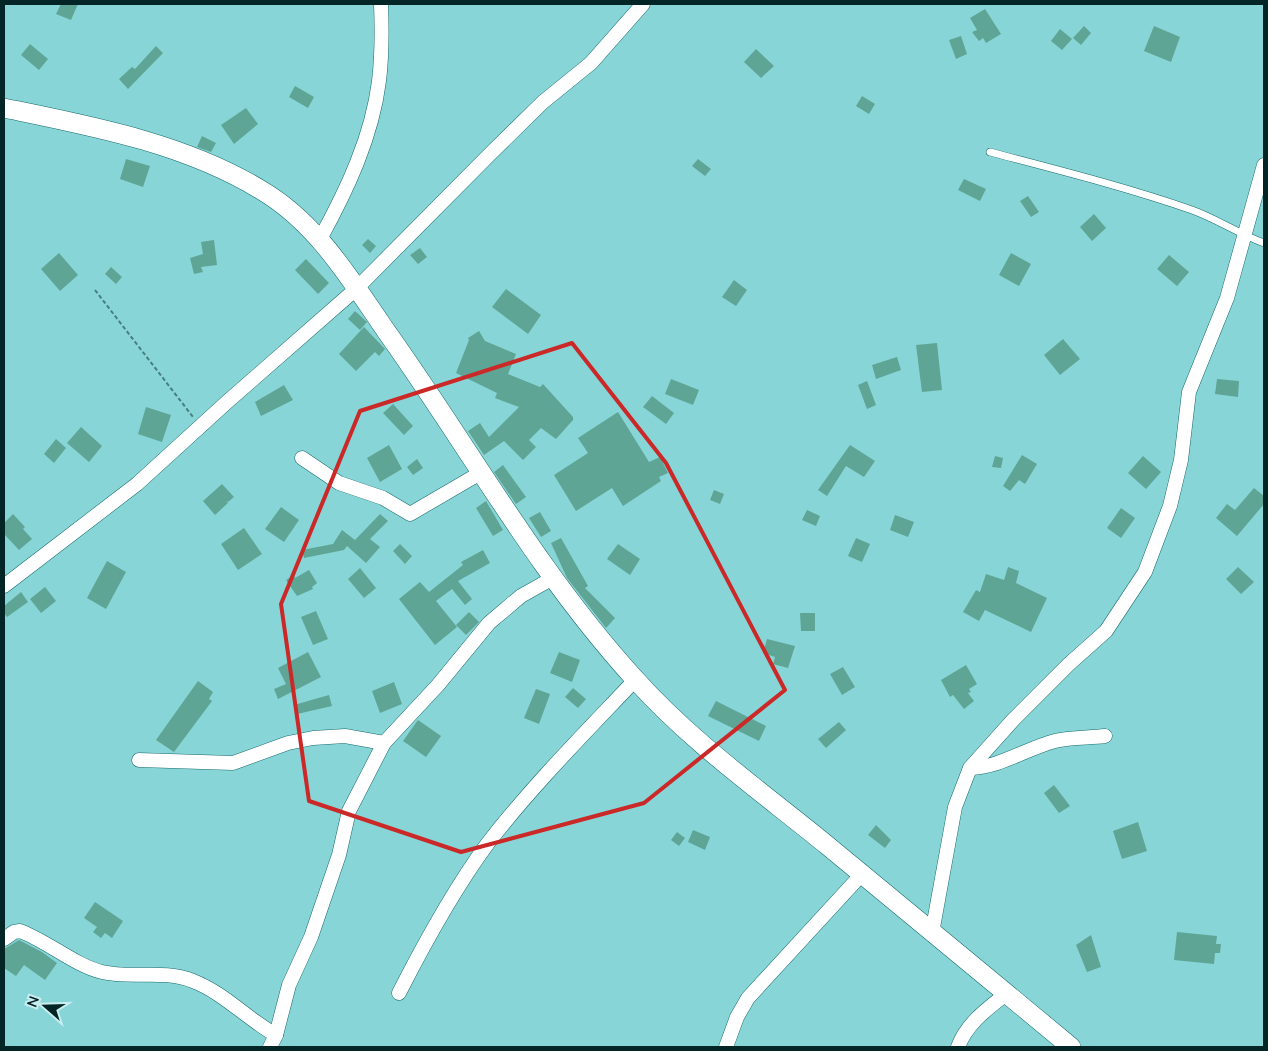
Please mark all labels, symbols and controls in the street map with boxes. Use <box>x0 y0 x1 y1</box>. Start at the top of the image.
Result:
north arrow <box>20 981 70 1031</box>
text: N <box>23 994 43 1010</box>

